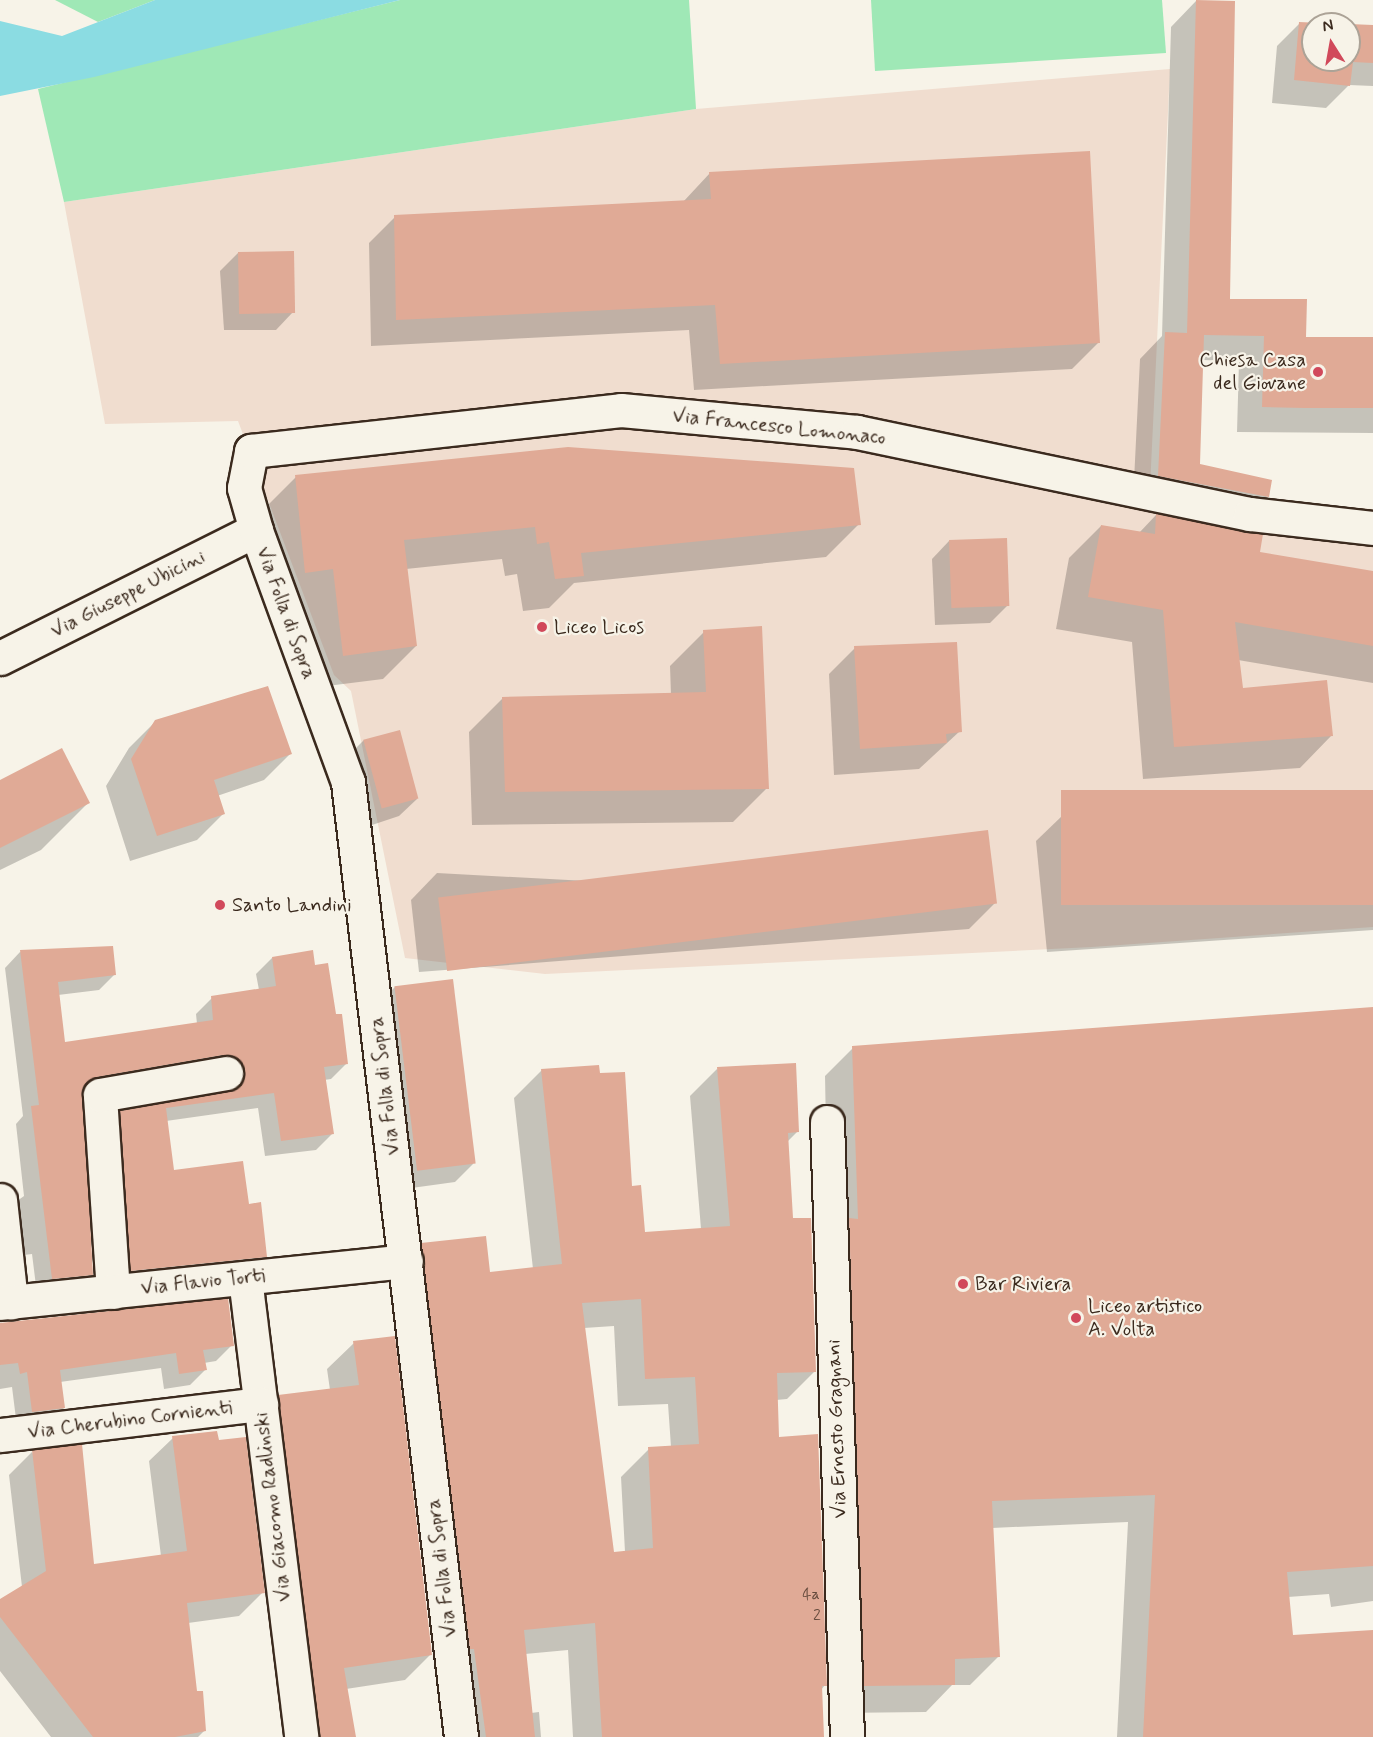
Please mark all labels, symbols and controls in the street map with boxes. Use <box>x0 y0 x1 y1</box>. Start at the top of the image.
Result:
north arrow <box>1301 12 1361 72</box>
text: N <box>1321 14 1335 37</box>
place label: Chiesa Casa del Giovane <box>1199 348 1306 395</box>
marker: Chiesa Casa del Giovane <box>1311 365 1325 379</box>
street label: Via Francesco Lomonaco <box>671 404 887 450</box>
street label: Via Folla di Sopra <box>250 542 322 684</box>
street label: Via Giuseppe Ubicini <box>47 545 209 643</box>
place label: Liceo Licos <box>554 615 644 639</box>
marker: Liceo Licos <box>535 620 549 634</box>
place label: Santo Landini <box>232 893 350 917</box>
marker: Santo Landini <box>213 898 227 912</box>
street label: Via Folla di Sopra <box>364 1014 406 1158</box>
street label: Via Flavio Torti <box>140 1264 266 1300</box>
place label: Bar Riviera <box>975 1272 1071 1296</box>
marker: Bar Riviera <box>956 1277 970 1291</box>
place label: Liceo artistico A. Volta <box>1088 1294 1202 1341</box>
marker: Liceo artistico A. Volta <box>1069 1311 1083 1325</box>
street label: Via Ernesto Gragnani <box>822 1340 852 1518</box>
street label: Via Cherubino Cornienti <box>26 1396 234 1444</box>
street label: Via Giacomo Radlinski <box>250 1411 296 1603</box>
street label: Via Folla di Sopra <box>421 1496 463 1640</box>
house number: 4a <box>802 1585 820 1605</box>
house number: 2 <box>813 1606 821 1626</box>

